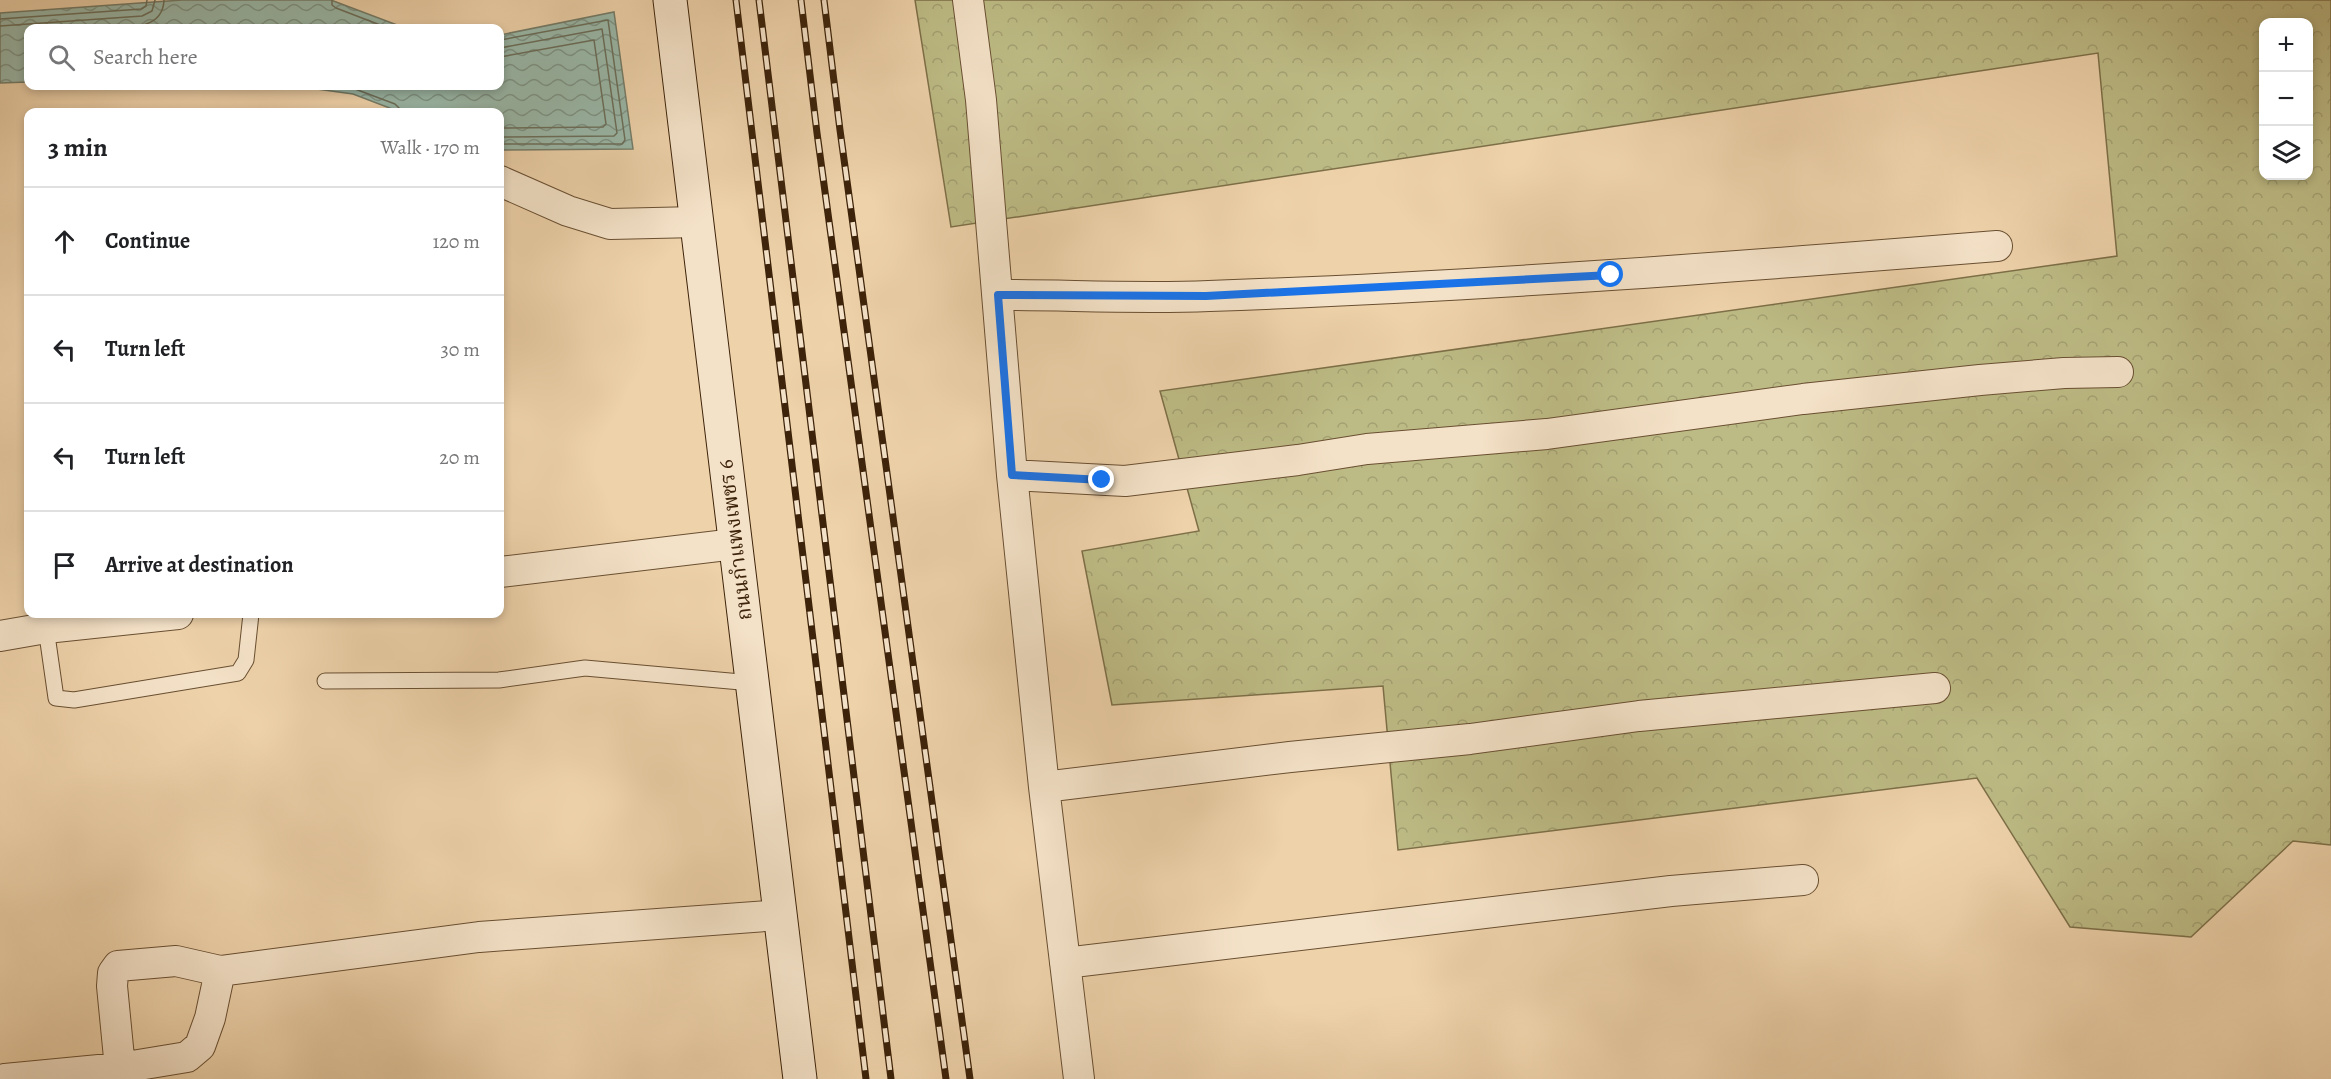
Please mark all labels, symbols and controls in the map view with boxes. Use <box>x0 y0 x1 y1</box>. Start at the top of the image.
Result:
map controls <box>2259 18 2313 180</box>
button: + <box>2259 18 2313 72</box>
search box <box>24 24 504 90</box>
icon: search <box>45 41 78 74</box>
text: Search here <box>93 42 198 72</box>
button: − <box>2259 72 2313 126</box>
button: layers <box>2259 126 2313 180</box>
text: 3 min <box>48 130 108 165</box>
text: Walk · 170 m <box>380 134 480 161</box>
icon: ahead <box>48 225 81 258</box>
text: Continue <box>105 226 190 256</box>
text: 120 m <box>432 228 480 255</box>
route start <box>1597 261 1623 287</box>
icon: left <box>48 333 81 366</box>
text: Turn left <box>105 334 185 364</box>
text: 30 m <box>440 336 480 363</box>
icon: left <box>48 441 81 474</box>
text: Turn left <box>105 442 185 472</box>
text: 20 m <box>439 444 480 471</box>
street label: ถนนกำแพงเพชร 6 <box>711 458 759 622</box>
route end <box>1088 466 1114 492</box>
icon: arrive <box>48 549 81 582</box>
text: Arrive at destination <box>105 550 294 580</box>

